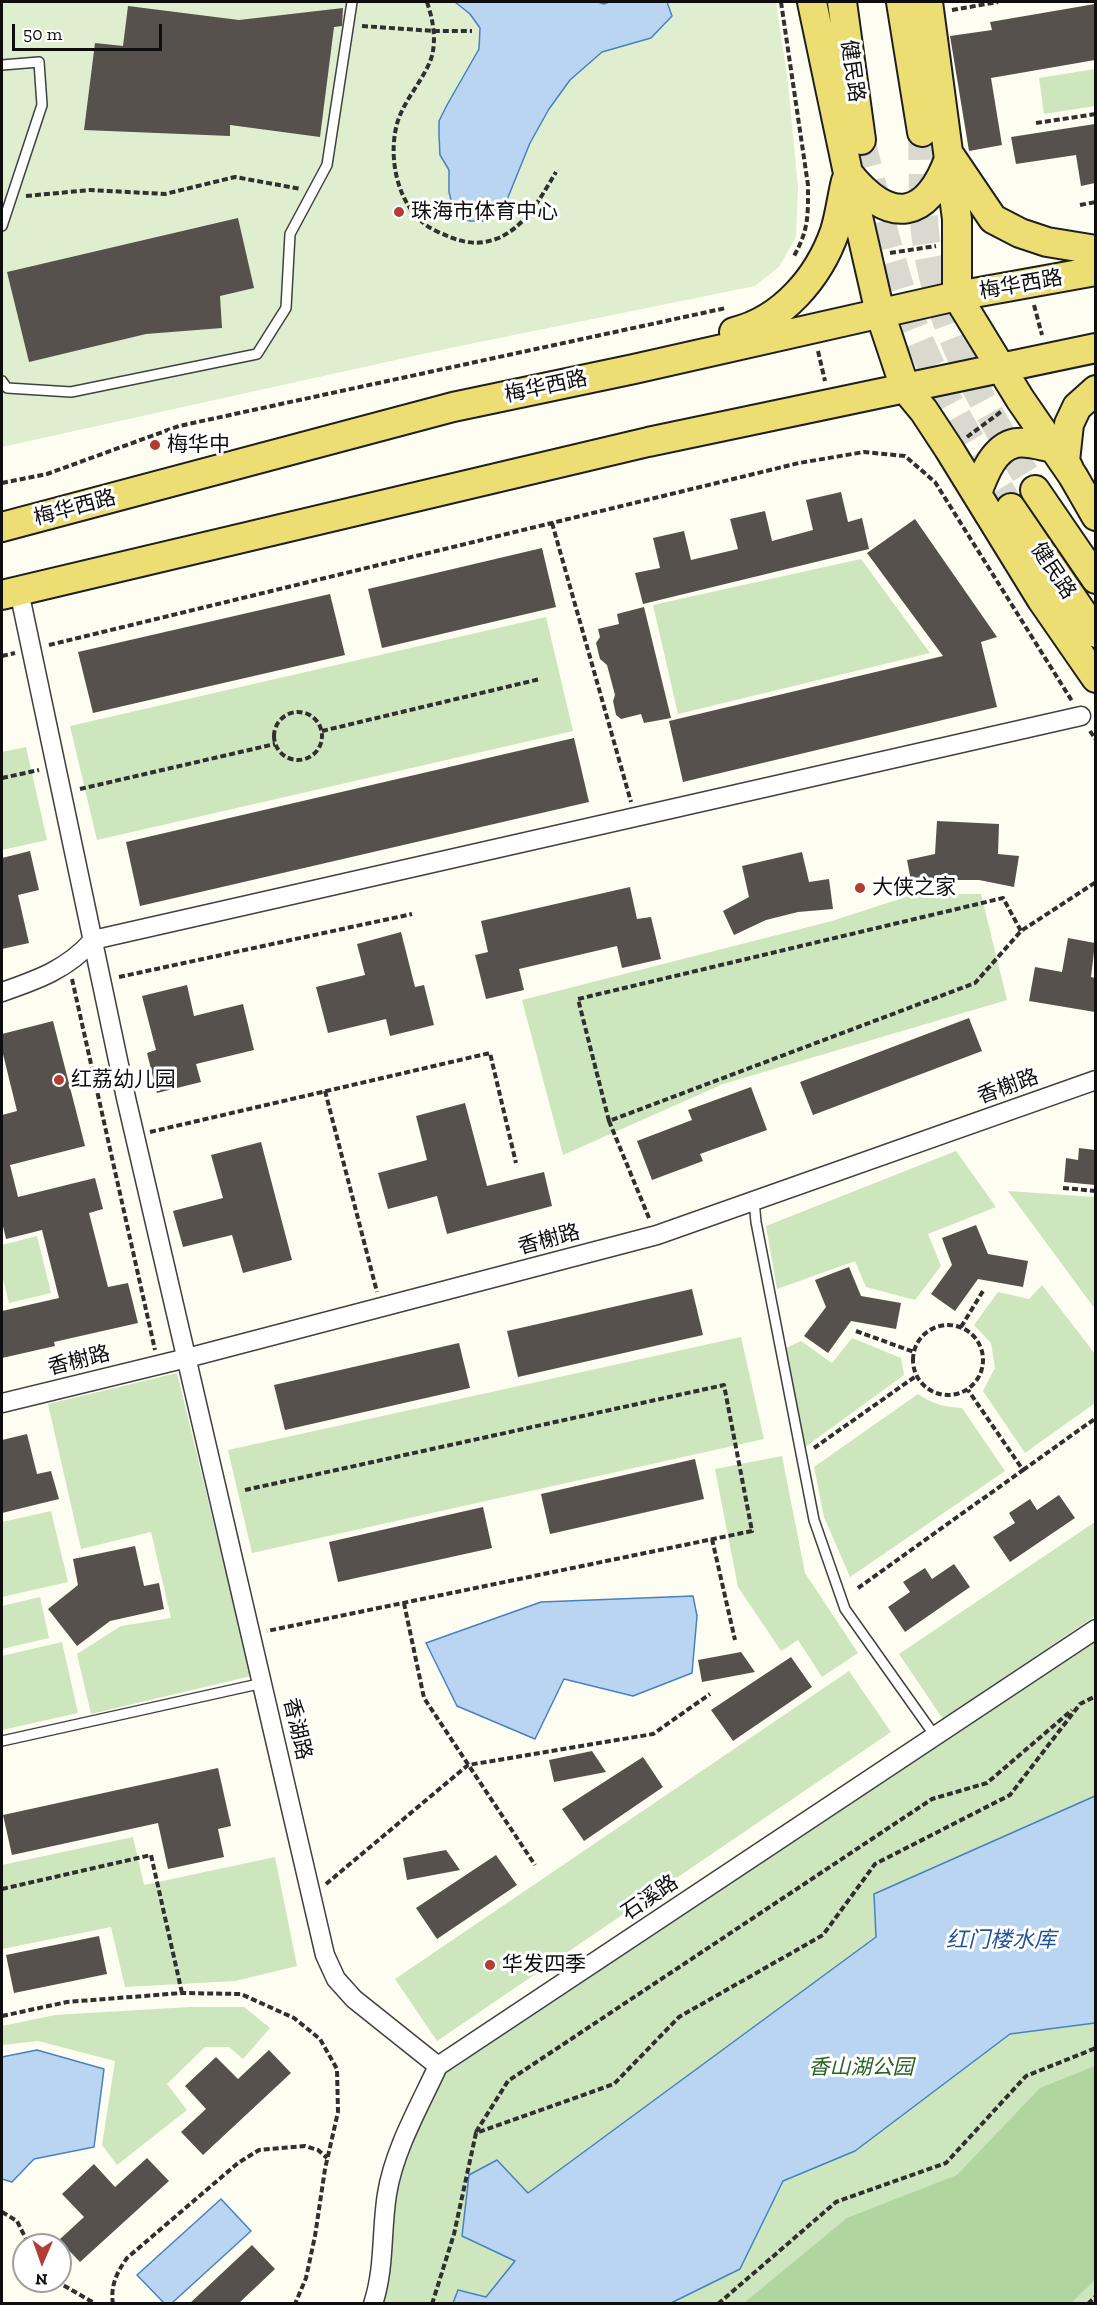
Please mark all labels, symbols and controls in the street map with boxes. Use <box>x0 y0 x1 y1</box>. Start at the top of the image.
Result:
scale bar <box>15 12 165 50</box>
text: 50 m <box>23 23 62 45</box>
street label: 健民路 <box>835 38 869 104</box>
place label: 珠海市体育中心 <box>411 199 558 225</box>
marker: 珠海市体育中心 <box>392 205 406 219</box>
street label: 梅华西路 <box>977 265 1065 305</box>
street label: 梅华西路 <box>502 366 590 408</box>
place label: 梅华中 <box>167 432 230 458</box>
marker: 梅华中 <box>148 438 162 452</box>
street label: 梅华西路 <box>31 485 119 531</box>
street label: 健民路 <box>1025 538 1081 604</box>
place label: 大侠之家 <box>872 875 956 901</box>
marker: 大侠之家 <box>853 881 867 895</box>
street label: 香榭路 <box>974 1064 1042 1110</box>
place label: 红荔幼儿园 <box>71 1067 176 1093</box>
marker: 红荔幼儿园 <box>52 1073 66 1087</box>
street label: 香榭路 <box>515 1220 583 1260</box>
street label: 香榭路 <box>45 1341 113 1381</box>
street label: 香湖路 <box>278 1695 316 1763</box>
street label: 石溪路 <box>617 1870 683 1926</box>
water label: 红门楼水库 <box>946 1928 1056 1954</box>
place label: 华发四季 <box>502 1952 586 1978</box>
marker: 华发四季 <box>483 1958 497 1972</box>
park label: 香山湖公园 <box>809 2055 913 2081</box>
north arrow <box>12 2233 72 2293</box>
text: N <box>35 2270 48 2289</box>

